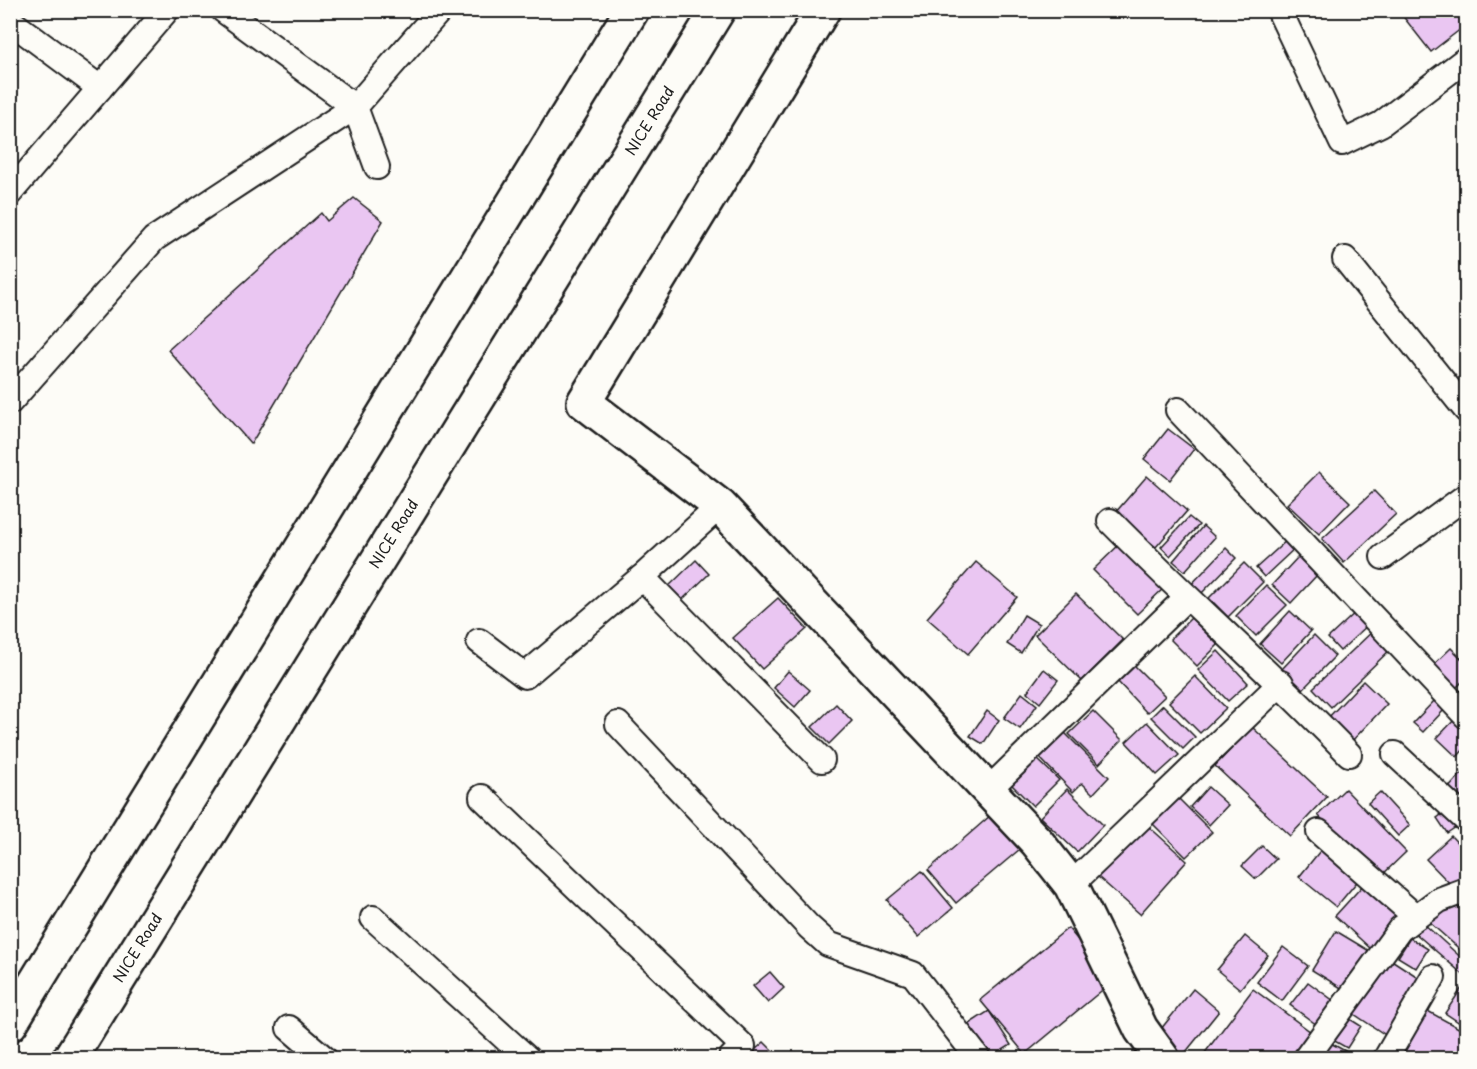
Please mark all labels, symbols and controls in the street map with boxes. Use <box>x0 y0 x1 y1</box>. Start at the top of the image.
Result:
street label: NICE Road <box>618 81 679 159</box>
street label: NICE Road <box>362 494 423 572</box>
street label: NICE Road <box>106 908 167 986</box>

